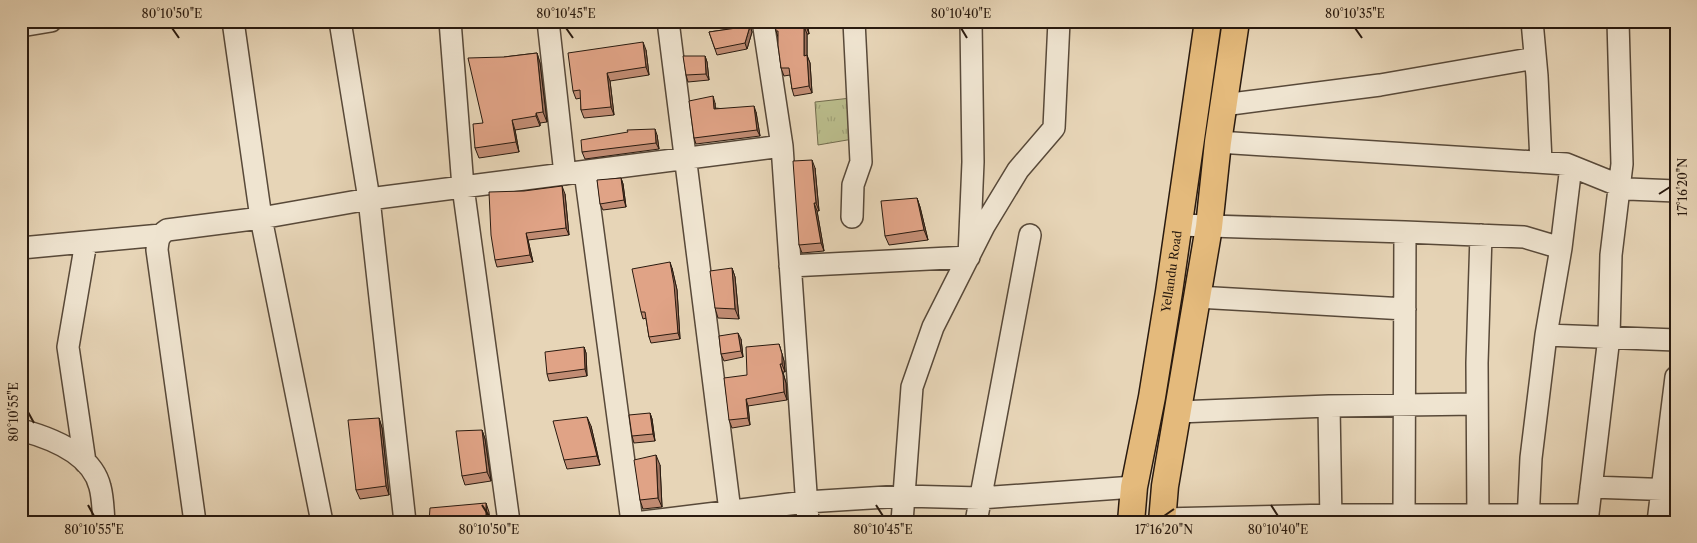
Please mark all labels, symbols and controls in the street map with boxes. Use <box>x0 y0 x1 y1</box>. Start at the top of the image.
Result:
text: 80°10'50"E <box>142 6 202 21</box>
text: 80°10'45"E <box>536 6 596 21</box>
text: 80°10'40"E <box>931 6 991 21</box>
text: 80°10'35"E <box>1325 6 1385 21</box>
text: 17°16'20"N <box>1675 158 1690 216</box>
street label: Yellandu Road <box>1158 229 1185 314</box>
text: 80°10'55"E <box>6 382 21 442</box>
text: 80°10'55"E <box>64 522 124 537</box>
text: 80°10'50"E <box>459 522 519 537</box>
text: 80°10'45"E <box>853 522 913 537</box>
text: 17°16'20"N <box>1135 522 1193 537</box>
text: 80°10'40"E <box>1248 522 1308 537</box>

